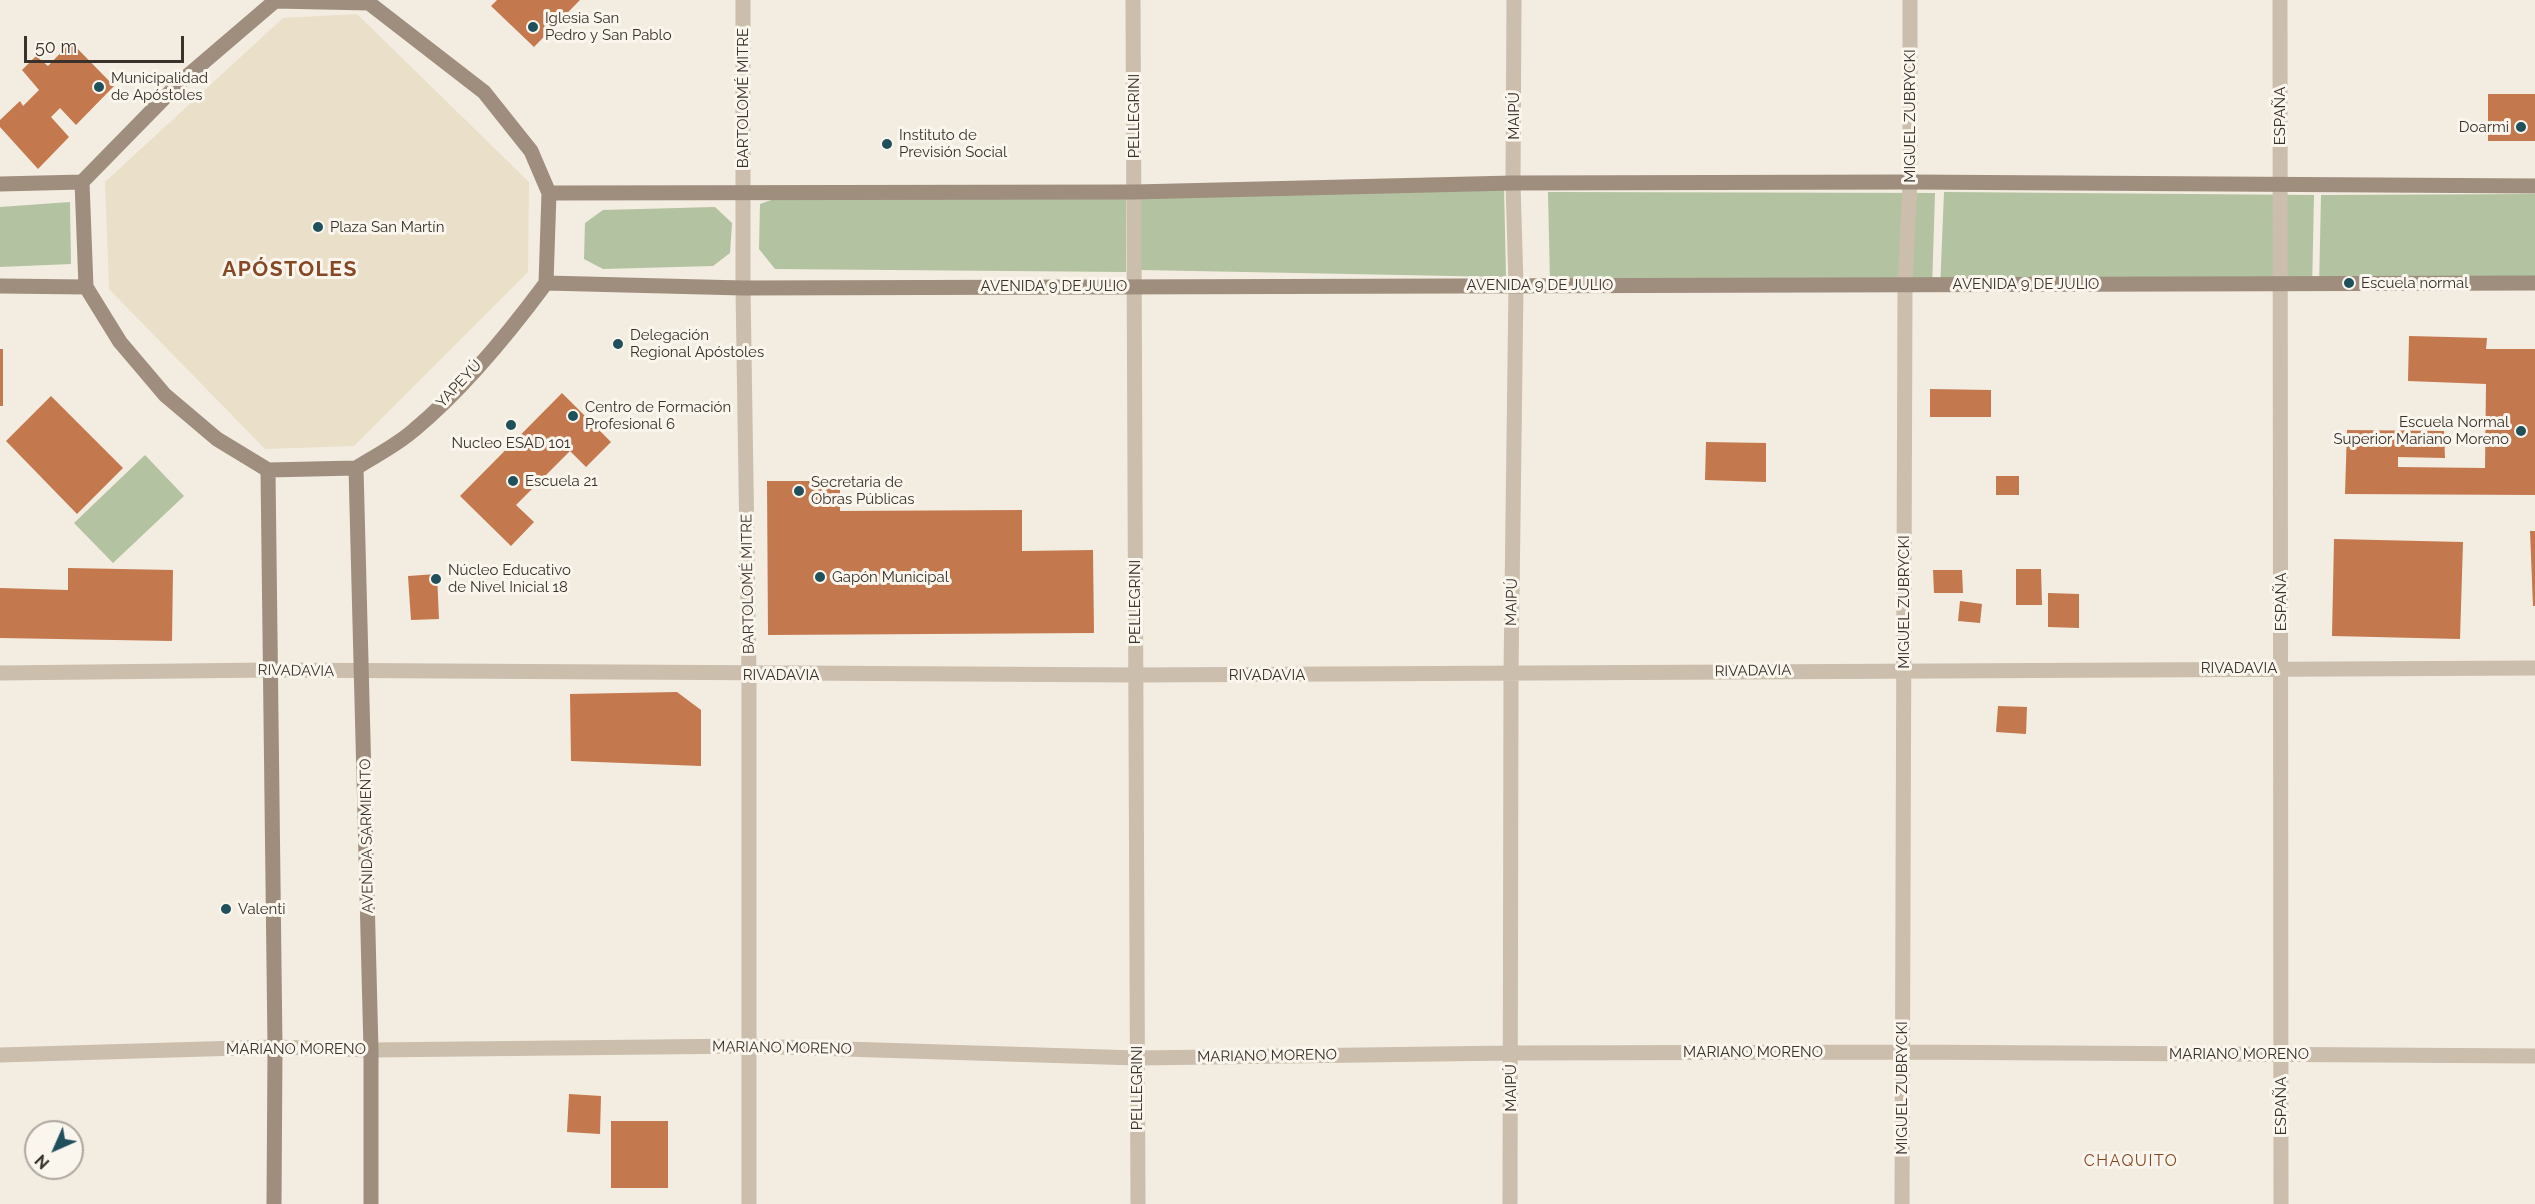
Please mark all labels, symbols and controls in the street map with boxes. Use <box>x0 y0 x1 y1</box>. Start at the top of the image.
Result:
place label: Iglesia San Pedro y San Pablo <box>545 9 672 44</box>
marker: Iglesia San Pedro y San Pablo <box>526 20 540 34</box>
scale bar <box>27 24 188 62</box>
street label: BARTOLOMÉ MITRE <box>734 28 752 168</box>
text: 50 m <box>35 36 77 57</box>
street label: MIGUEL ZUBRYCKI <box>1901 49 1919 183</box>
place label: Municipalidad de Apóstoles <box>111 69 208 104</box>
street label: PELLEGRINI <box>1125 74 1143 158</box>
marker: Municipalidad de Apóstoles <box>92 80 106 94</box>
street label: ESPAÑA <box>2271 87 2289 145</box>
street label: MAIPÚ <box>1505 92 1523 140</box>
place label: Doarmi <box>2459 118 2509 136</box>
marker: Doarmi <box>2514 120 2528 134</box>
place label: Instituto de Previsión Social <box>899 126 1007 161</box>
marker: Instituto de Previsión Social <box>880 137 894 151</box>
place label: Plaza San Martín <box>330 218 444 236</box>
marker: Plaza San Martín <box>311 220 325 234</box>
district label: APÓSTOLES <box>222 257 358 283</box>
place label: Escuela normal <box>2361 274 2468 292</box>
street label: AVENIDA 9 DE JULIO <box>1953 275 2099 293</box>
street label: AVENIDA 9 DE JULIO <box>1467 276 1613 294</box>
marker: Escuela normal <box>2342 276 2356 290</box>
street label: AVENIDA 9 DE JULIO <box>981 277 1127 295</box>
place label: Delegación Regional Apóstoles <box>630 326 764 361</box>
marker: Delegación Regional Apóstoles <box>611 337 625 351</box>
street label: YAPEYÚ <box>433 357 485 411</box>
place label: Centro de Formación Profesional 6 <box>585 398 731 433</box>
marker: Centro de Formación Profesional 6 <box>566 409 580 423</box>
place label: Escuela Normal Superior Mariano Moreno <box>2333 413 2509 448</box>
marker: Nucleo ESAD 101 <box>504 418 518 432</box>
marker: Escuela Normal Superior Mariano Moreno <box>2514 424 2528 438</box>
place label: Nucleo ESAD 101 <box>451 434 571 452</box>
place label: Escuela 21 <box>525 472 598 490</box>
place label: Secretaria de Obras Públicas <box>811 473 914 508</box>
marker: Escuela 21 <box>506 474 520 488</box>
marker: Secretaria de Obras Públicas <box>792 484 806 498</box>
street label: BARTOLOMÉ MITRE <box>738 514 758 654</box>
street label: MIGUEL ZUBRYCKI <box>1895 535 1913 669</box>
street label: PELLEGRINI <box>1126 560 1144 644</box>
place label: Núcleo Educativo de Nivel Inicial 18 <box>448 561 571 596</box>
place label: Gapón Municipal <box>832 568 949 586</box>
marker: Gapón Municipal <box>813 570 827 584</box>
marker: Núcleo Educativo de Nivel Inicial 18 <box>429 572 443 586</box>
street label: ESPAÑA <box>2272 573 2290 631</box>
street label: MAIPÚ <box>1503 578 1521 626</box>
street label: RIVADAVIA <box>2201 659 2277 677</box>
street label: RIVADAVIA <box>258 661 334 681</box>
street label: RIVADAVIA <box>1715 661 1791 681</box>
street label: RIVADAVIA <box>743 666 819 684</box>
street label: RIVADAVIA <box>1229 666 1305 684</box>
street label: AVENIDA SARMIENTO <box>357 759 377 913</box>
place label: Valenti <box>238 900 285 918</box>
marker: Valenti <box>219 902 233 916</box>
street label: MIGUEL ZUBRYCKI <box>1893 1021 1911 1155</box>
street label: MARIANO MORENO <box>712 1038 852 1058</box>
street label: MARIANO MORENO <box>226 1040 366 1058</box>
street label: MARIANO MORENO <box>1683 1043 1823 1061</box>
street label: MARIANO MORENO <box>2169 1045 2309 1063</box>
street label: PELLEGRINI <box>1128 1046 1146 1130</box>
street label: MARIANO MORENO <box>1197 1046 1337 1066</box>
street label: MAIPÚ <box>1502 1064 1520 1112</box>
street label: ESPAÑA <box>2272 1077 2290 1135</box>
north arrow <box>24 1120 84 1180</box>
text: N <box>31 1151 53 1173</box>
district label: CHAQUITO <box>2084 1151 2178 1171</box>

